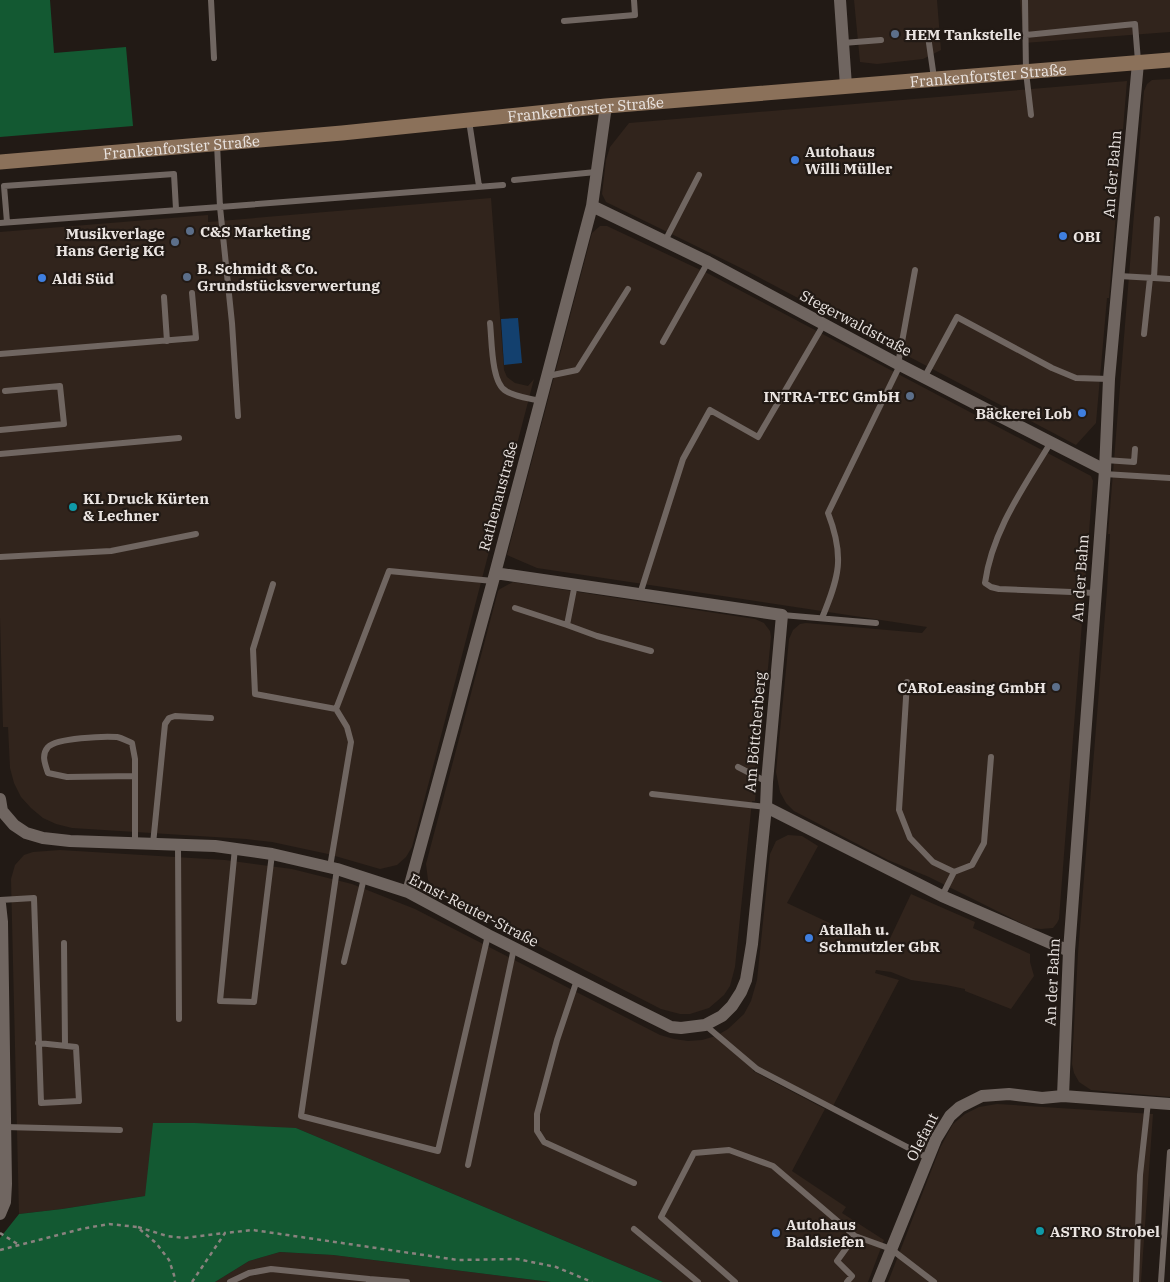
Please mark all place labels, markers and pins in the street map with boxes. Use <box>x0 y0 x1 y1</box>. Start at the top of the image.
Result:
place label: HEM Tankstelle <box>905 25 1022 44</box>
marker: HEM Tankstelle <box>889 28 901 40</box>
place label: Autohaus Willi Müller <box>805 142 893 178</box>
marker: Autohaus Willi Müller <box>789 154 801 166</box>
place label: C&S Marketing <box>200 222 311 241</box>
place label: Musikverlage Hans Gerig KG <box>56 224 165 260</box>
marker: C&S Marketing <box>184 225 196 237</box>
place label: OBI <box>1073 227 1101 246</box>
marker: OBI <box>1057 230 1069 242</box>
marker: Musikverlage Hans Gerig KG <box>169 236 181 248</box>
place label: B. Schmidt & Co. Grundstücksverwertung <box>197 259 380 295</box>
place label: Aldi Süd <box>52 269 115 288</box>
marker: B. Schmidt & Co. Grundstücksverwertung <box>181 271 193 283</box>
marker: Aldi Süd <box>36 272 48 284</box>
place label: INTRA-TEC GmbH <box>763 387 900 406</box>
marker: INTRA-TEC GmbH <box>904 390 916 402</box>
place label: Bäckerei Lob <box>975 404 1072 423</box>
marker: Bäckerei Lob <box>1076 407 1088 419</box>
place label: KL Druck Kürten & Lechner <box>83 489 209 525</box>
marker: KL Druck Kürten & Lechner <box>67 501 79 513</box>
place label: CARoLeasing GmbH <box>897 678 1046 697</box>
marker: CARoLeasing GmbH <box>1050 681 1062 693</box>
place label: Atallah u. Schmutzler GbR <box>819 920 940 956</box>
marker: Atallah u. Schmutzler GbR <box>803 932 815 944</box>
place label: Autohaus Baldsiefen <box>786 1215 864 1251</box>
place label: ASTRO Strobel <box>1050 1222 1160 1241</box>
marker: ASTRO Strobel <box>1034 1225 1046 1237</box>
marker: Autohaus Baldsiefen <box>770 1227 782 1239</box>

